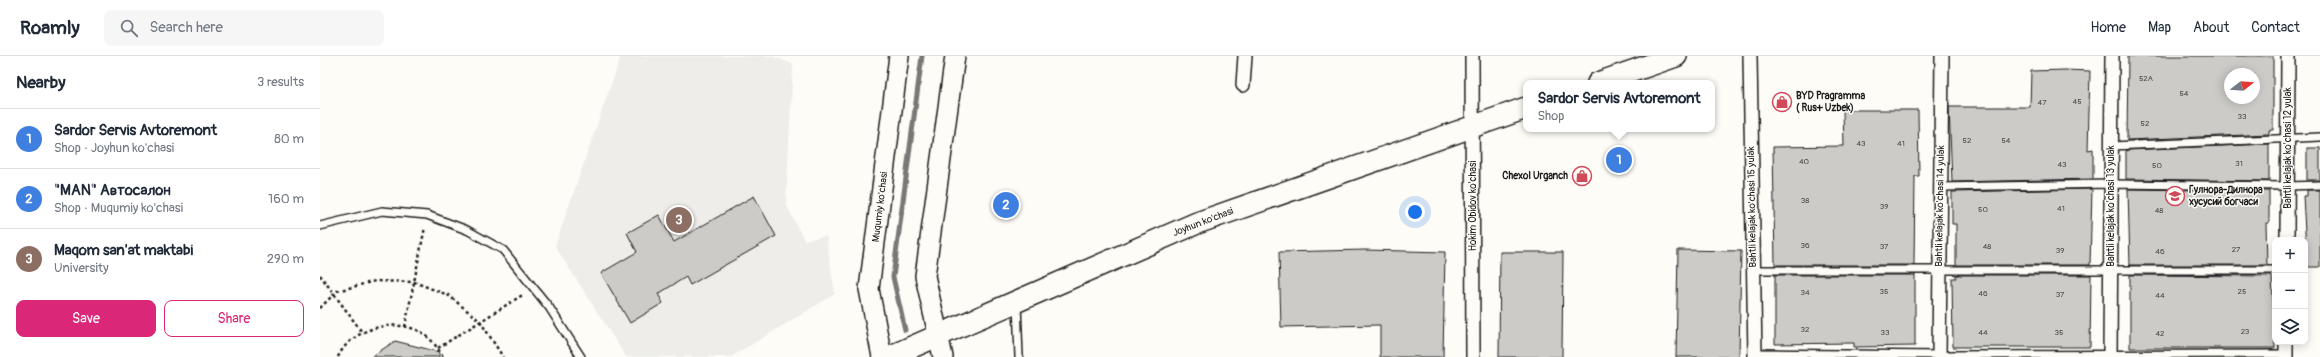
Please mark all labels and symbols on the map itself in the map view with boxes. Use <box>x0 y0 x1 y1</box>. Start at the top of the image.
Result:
north arrow <box>2224 68 2260 104</box>
house number: 52A <box>2139 74 2153 83</box>
street label: Bahtli kelajak ko'chasi 12 yulak <box>2282 87 2294 209</box>
house number: 54 <box>2180 89 2189 98</box>
place label: BYD Pragramma ( Rus+ Uzbek) <box>1796 90 1865 114</box>
shop icon: BYD Pragramma ( Rus+ Uzbek) <box>1771 91 1793 113</box>
house number: 45 <box>2073 97 2081 106</box>
house number: 47 <box>2038 98 2047 107</box>
house number: 33 <box>2238 112 2247 121</box>
house number: 52 <box>2141 119 2150 128</box>
house number: 52 <box>1963 136 1972 145</box>
house number: 54 <box>2002 136 2011 145</box>
house number: 43 <box>1856 139 1866 148</box>
house number: 41 <box>1897 139 1905 148</box>
street label: Bahtli kelajak ko'chasi 14 yulak <box>1933 144 1947 267</box>
pin: 1 <box>1606 145 1632 175</box>
street label: Bahtli kelajak ko'chasi 13 yulak <box>2105 145 2117 267</box>
street label: Bahtli kelajak ko'chasi 15 yulak <box>1745 146 1759 268</box>
house number: 40 <box>1799 157 1810 166</box>
house number: 31 <box>2235 159 2243 168</box>
house number: 43 <box>2057 160 2067 169</box>
street label: Hokim Obidov ko'chasi <box>1467 161 1479 251</box>
house number: 50 <box>2152 161 2162 170</box>
shop icon: Chexol Urganch <box>1571 165 1593 187</box>
place label: Chexol Urganch <box>1502 170 1568 182</box>
street label: Muqumiy ko'chasi <box>870 171 890 243</box>
place label: Гулнора-Дилнора хусусий богчаси <box>2188 184 2263 208</box>
school or university icon: Гулнора-Дилнора хусусий богчаси <box>2164 185 2186 207</box>
pin: 2 <box>993 190 1019 220</box>
house number: 38 <box>1801 196 1809 205</box>
your location <box>1405 202 1425 222</box>
house number: 39 <box>1880 202 1888 211</box>
house number: 41 <box>2057 204 2065 213</box>
pin: 3 <box>666 205 692 235</box>
street label: Joyhun ko'chasi <box>1171 205 1235 239</box>
house number: 50 <box>1978 205 1988 214</box>
house number: 48 <box>2155 206 2163 215</box>
house number: 36 <box>1800 241 1810 250</box>
house number: 37 <box>1880 242 1889 251</box>
house number: 48 <box>1983 242 1991 251</box>
house number: 27 <box>2232 245 2241 254</box>
house number: 39 <box>2056 246 2064 255</box>
house number: 46 <box>2155 247 2165 256</box>
house number: 35 <box>1880 287 1888 296</box>
house number: 25 <box>2238 287 2246 296</box>
house number: 34 <box>1800 288 1810 297</box>
house number: 46 <box>1978 289 1988 298</box>
house number: 37 <box>2056 290 2065 299</box>
house number: 44 <box>2155 291 2165 300</box>
house number: 32 <box>1801 325 1810 334</box>
house number: 23 <box>2241 327 2250 336</box>
house number: 33 <box>1881 328 1890 337</box>
house number: 44 <box>1978 328 1988 337</box>
house number: 35 <box>2055 328 2063 337</box>
house number: 42 <box>2155 329 2165 338</box>

